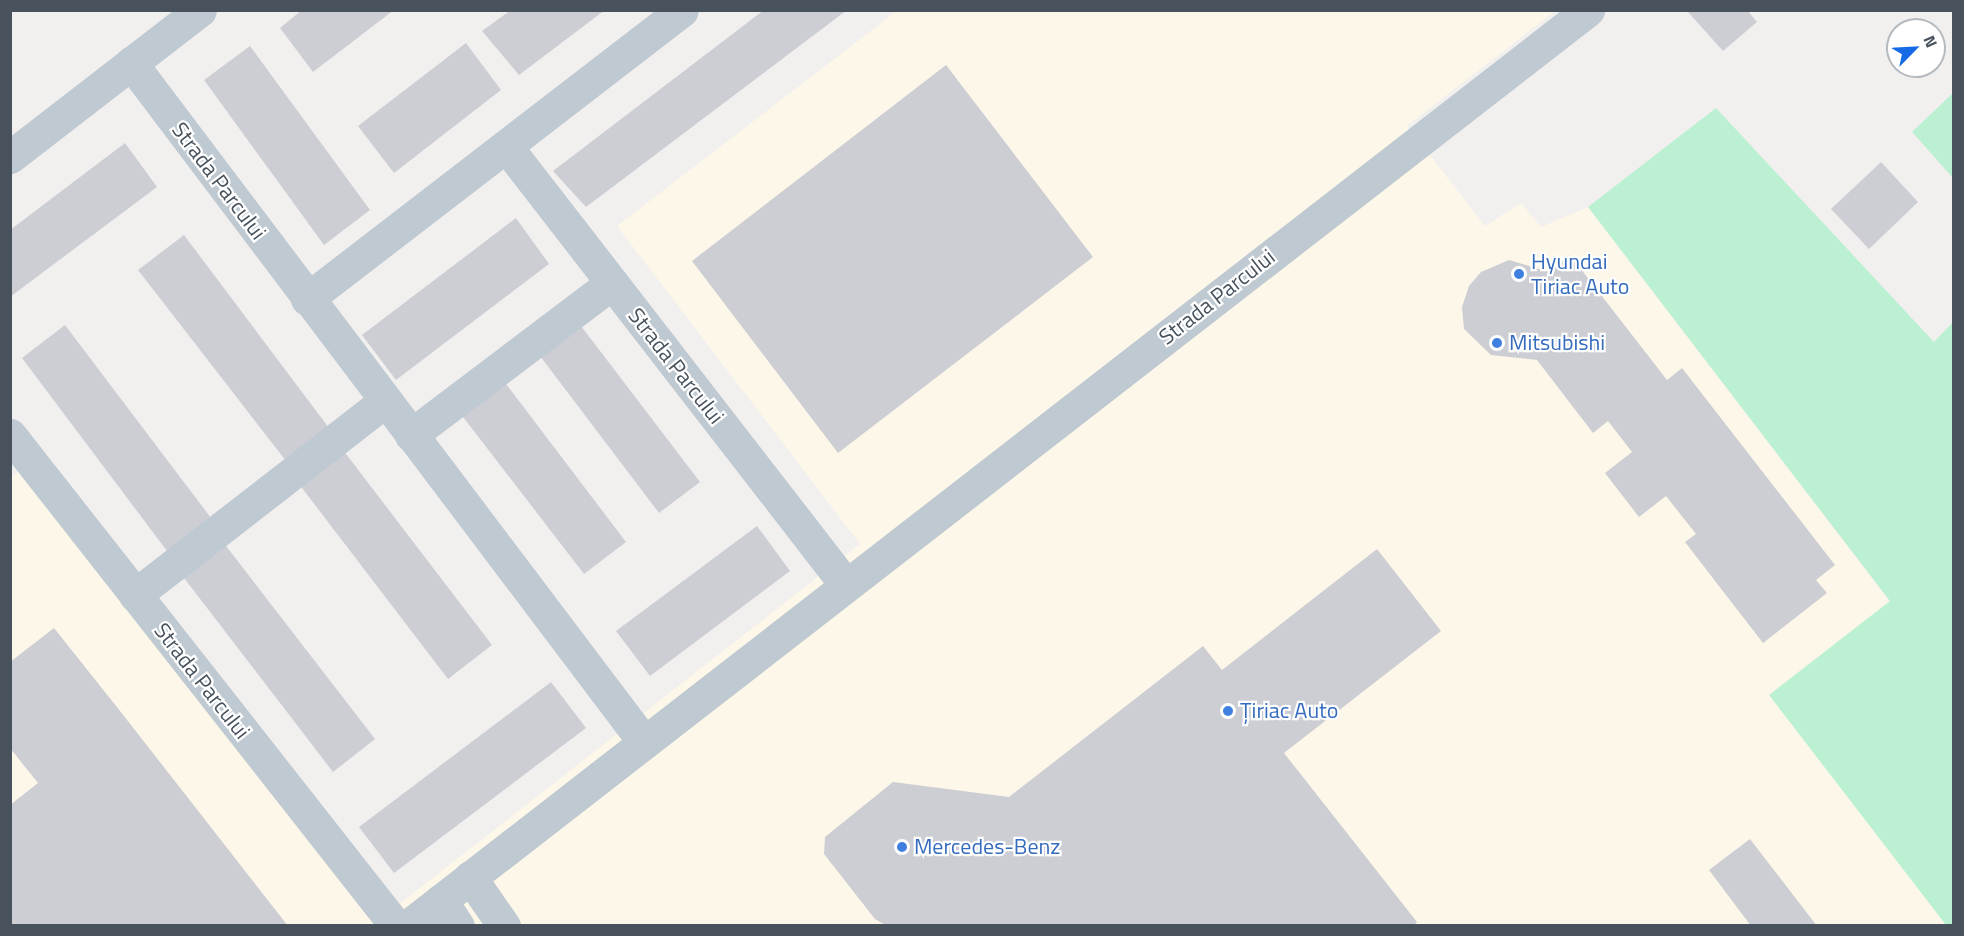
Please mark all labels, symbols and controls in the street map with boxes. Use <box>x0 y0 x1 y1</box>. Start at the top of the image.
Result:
north arrow <box>1886 18 1946 78</box>
text: N <box>1917 32 1944 51</box>
street label: Strada Parcului <box>166 117 272 245</box>
street label: Strada Parcului <box>1154 244 1280 350</box>
place label: Hyundai Tiriac Auto <box>1531 248 1629 300</box>
marker: Hyundai Tiriac Auto <box>1512 267 1526 281</box>
street label: Strada Parcului <box>623 303 729 429</box>
place label: Mitsubishi <box>1509 330 1605 356</box>
marker: Mitsubishi <box>1490 336 1504 350</box>
street label: Strada Parcului <box>149 618 255 744</box>
place label: Țiriac Auto <box>1240 698 1338 724</box>
marker: Țiriac Auto <box>1221 704 1235 718</box>
place label: Mercedes-Benz <box>914 834 1060 860</box>
marker: Mercedes-Benz <box>895 840 909 854</box>

